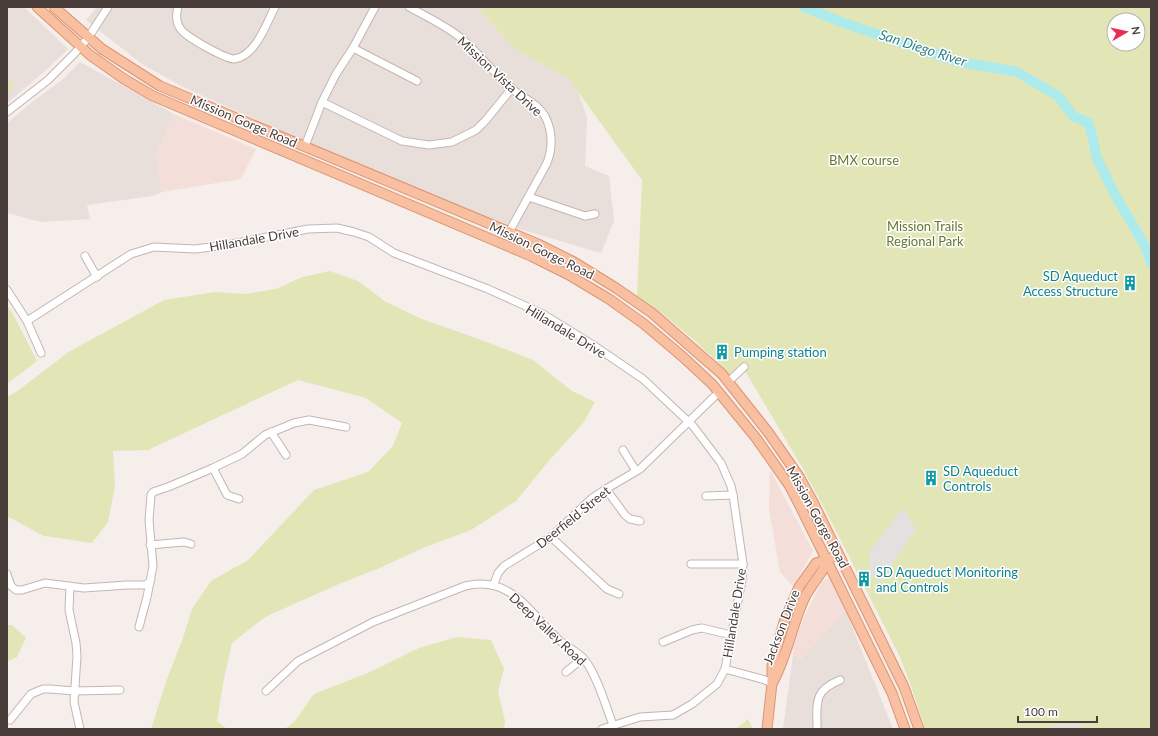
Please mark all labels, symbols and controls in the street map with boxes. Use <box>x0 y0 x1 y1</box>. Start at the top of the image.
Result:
north arrow <box>1106 12 1146 52</box>
water label: San Diego River <box>877 25 969 70</box>
text: N <box>1129 25 1143 36</box>
street label: Mission Vista Drive <box>454 33 546 119</box>
street label: Mission Gorge Road <box>188 91 300 151</box>
park label: BMX course <box>829 152 899 168</box>
street label: Mission Gorge Road <box>487 218 597 282</box>
park label: Mission Trails Regional Park <box>886 218 964 249</box>
street label: Hillandale Drive <box>208 223 300 255</box>
place label: SD Aqueduct Access Structure <box>1023 268 1118 299</box>
building icon: SD Aqueduct Access Structure <box>1121 274 1139 292</box>
street label: Hillandale Drive <box>523 301 609 361</box>
building icon: Pumping station <box>713 343 731 361</box>
place label: Pumping station <box>734 344 827 360</box>
street label: Mission Gorge Road <box>783 463 853 571</box>
place label: SD Aqueduct Controls <box>943 463 1019 494</box>
building icon: SD Aqueduct Controls <box>922 469 940 487</box>
street label: Deerfield Street <box>533 482 613 552</box>
place label: SD Aqueduct Monitoring and Controls <box>876 564 1018 595</box>
street label: Hillandale Drive <box>719 567 749 659</box>
building icon: SD Aqueduct Monitoring and Controls <box>855 570 873 588</box>
street label: Jackson Drive <box>759 587 803 667</box>
street label: Deep Valley Road <box>506 589 590 669</box>
scale bar <box>1018 698 1097 724</box>
text: 100 m <box>1024 704 1058 719</box>

